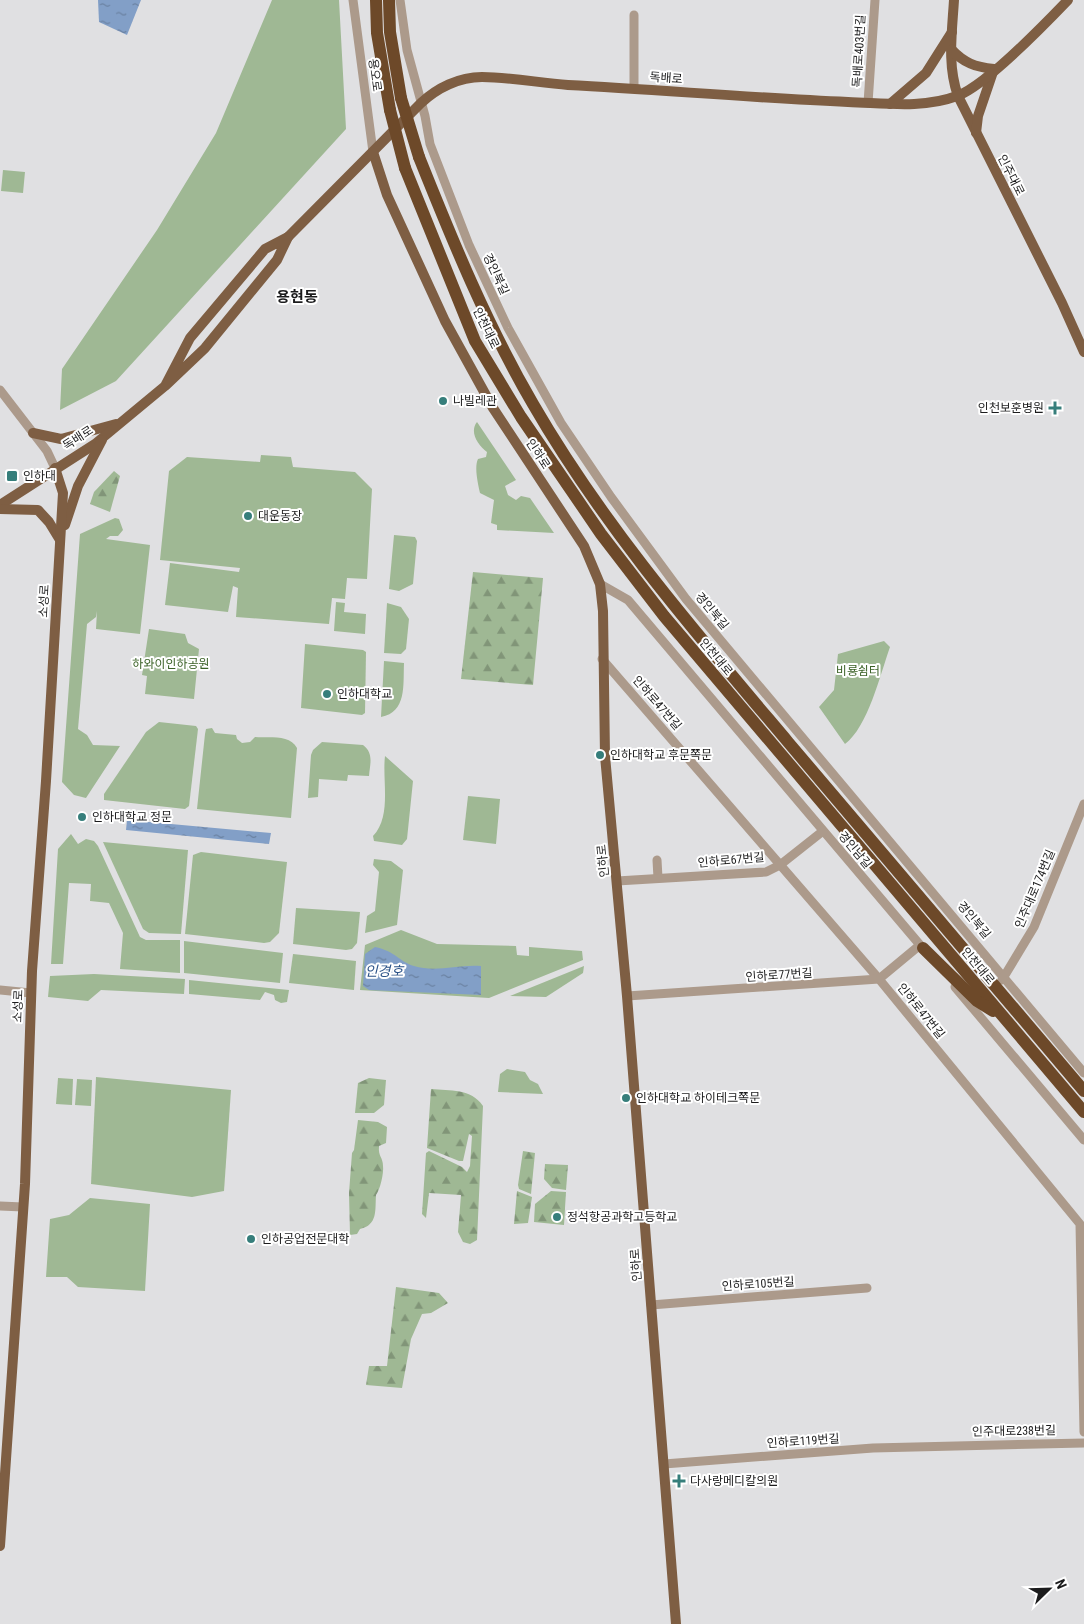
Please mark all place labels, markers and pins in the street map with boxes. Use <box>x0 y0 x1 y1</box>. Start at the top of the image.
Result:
place label: 나빌레관 <box>453 394 497 408</box>
marker: 나빌레관 <box>437 395 449 407</box>
place label: 인천보훈병원 <box>978 401 1044 415</box>
marker: 인천보훈병원 <box>1048 401 1062 415</box>
marker: 인하대 <box>5 469 19 483</box>
place label: 인하대 <box>23 469 56 483</box>
place label: 대운동장 <box>258 509 302 523</box>
marker: 대운동장 <box>242 510 254 522</box>
place label: 인하대학교 <box>337 687 392 701</box>
marker: 인하대학교 <box>321 688 333 700</box>
place label: 인하대학교 후문쪽문 <box>610 748 712 762</box>
marker: 인하대학교 후문쪽문 <box>594 749 606 761</box>
place label: 인하대학교 정문 <box>92 810 172 824</box>
marker: 인하대학교 정문 <box>76 811 88 823</box>
place label: 인하대학교 하이테크쪽문 <box>636 1091 760 1105</box>
marker: 인하대학교 하이테크쪽문 <box>620 1092 632 1104</box>
place label: 정석항공과학고등학교 <box>567 1210 677 1224</box>
marker: 정석항공과학고등학교 <box>551 1211 563 1223</box>
place label: 인하공업전문대학 <box>261 1232 349 1246</box>
marker: 인하공업전문대학 <box>245 1233 257 1245</box>
marker: 다사랑메디칼의원 <box>672 1474 686 1488</box>
place label: 다사랑메디칼의원 <box>690 1474 778 1488</box>

